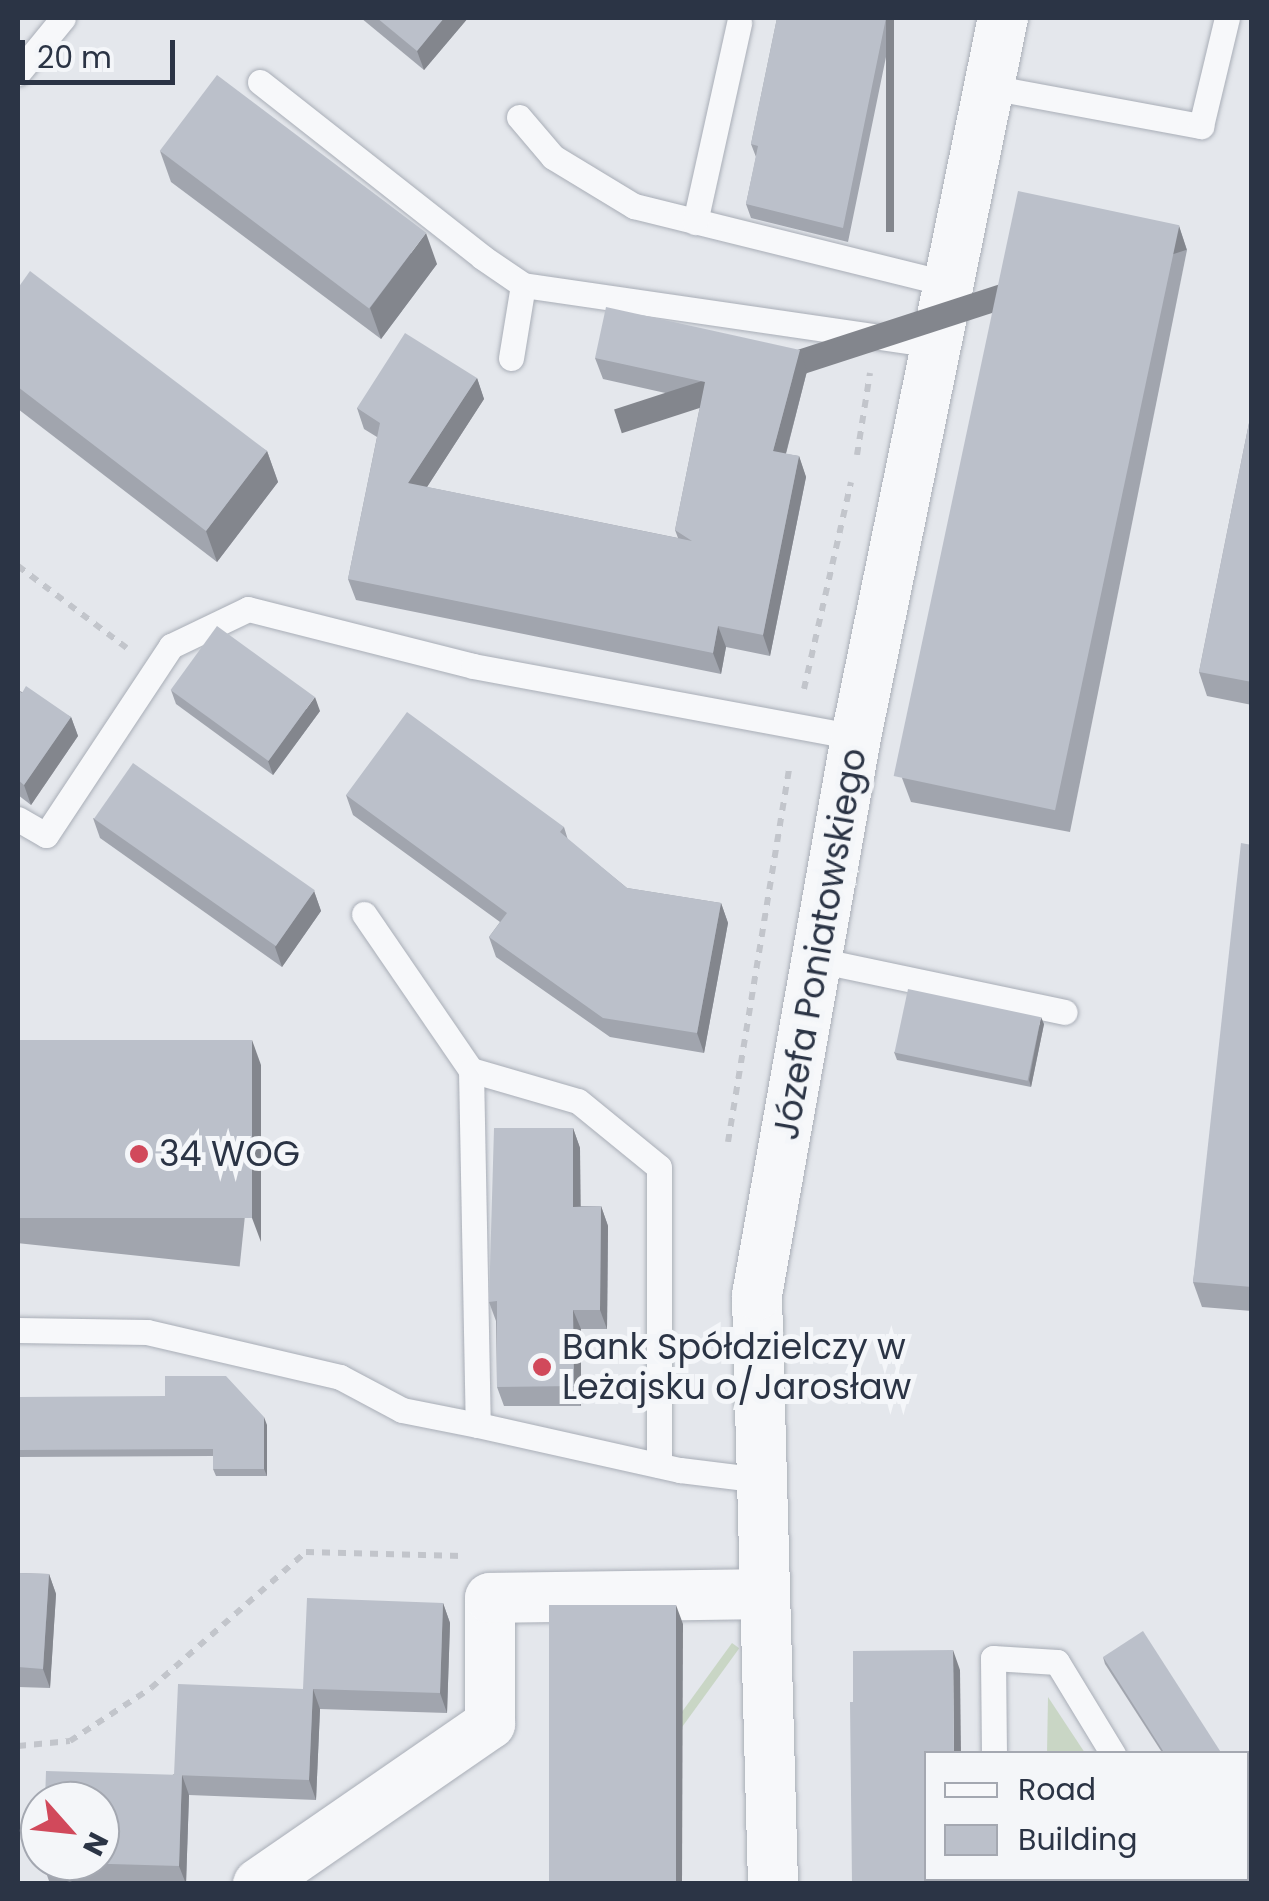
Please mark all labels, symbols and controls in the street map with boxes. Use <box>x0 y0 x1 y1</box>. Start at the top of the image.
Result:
scale bar <box>25 20 180 82</box>
text: 20 m <box>37 36 112 79</box>
street label: Józefa Poniatowskiego <box>765 745 875 1143</box>
place label: 34 WOG <box>159 1133 300 1175</box>
marker: 34 WOG <box>128 1143 150 1165</box>
place label: Bank Spółdzielczy w Leżajsku o/Jarosław <box>562 1326 911 1408</box>
marker: Bank Spółdzielczy w Leżajsku o/Jarosław <box>531 1356 553 1378</box>
legend <box>924 1751 1249 1881</box>
text: Road <box>1018 1768 1096 1811</box>
north arrow <box>20 1781 120 1881</box>
text: Building <box>1018 1818 1138 1861</box>
text: N <box>73 1826 118 1862</box>

